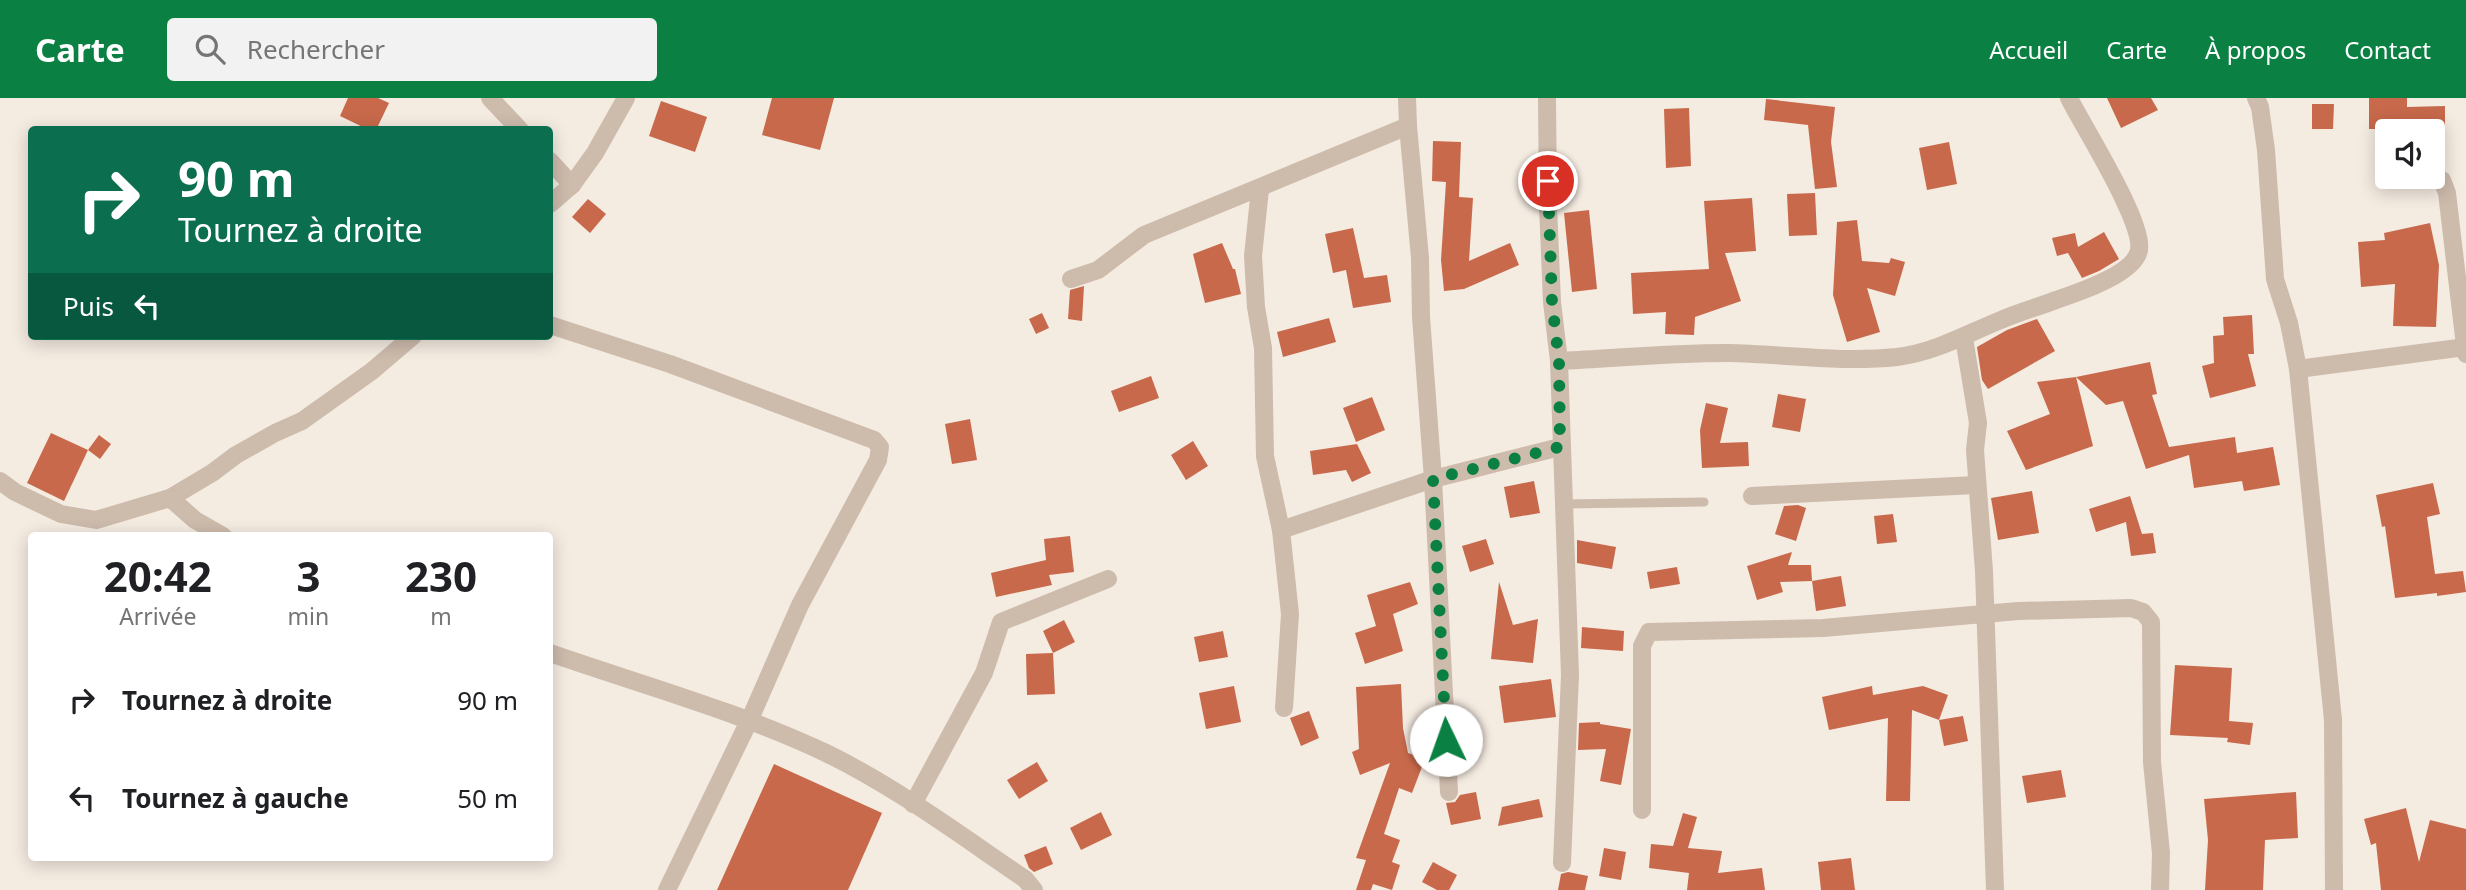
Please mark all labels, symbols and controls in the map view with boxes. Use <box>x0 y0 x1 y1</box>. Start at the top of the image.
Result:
search box <box>167 18 657 81</box>
text: Carte <box>35 27 125 72</box>
icon: search <box>191 30 229 68</box>
text: Rechercher <box>247 31 385 67</box>
text: Accueil <box>1989 33 2068 66</box>
text: Carte <box>2106 33 2167 66</box>
text: À propos <box>2205 33 2306 66</box>
text: Contact <box>2344 33 2431 66</box>
map controls <box>2375 119 2445 189</box>
button: sound <box>2375 119 2445 189</box>
text: 90 m <box>178 145 295 211</box>
pin <box>1518 151 1578 211</box>
icon: right <box>63 154 154 245</box>
icon: arrive <box>1529 162 1567 200</box>
text: Tournez à droite <box>178 208 423 251</box>
icon: left <box>128 287 166 325</box>
text: Puis <box>63 288 114 324</box>
text: 20:42 <box>104 547 212 604</box>
text: 3 <box>296 547 320 604</box>
text: 230 <box>405 547 477 604</box>
text: Arrivée <box>119 600 196 632</box>
text: min <box>288 600 329 632</box>
text: m <box>430 600 452 632</box>
icon: right <box>63 681 101 719</box>
text: Tournez à droite <box>122 682 332 718</box>
text: 90 m <box>457 682 518 718</box>
position arrow <box>1409 703 1483 777</box>
icon: left <box>63 779 101 817</box>
text: Tournez à gauche <box>122 780 349 816</box>
text: 50 m <box>457 780 518 816</box>

